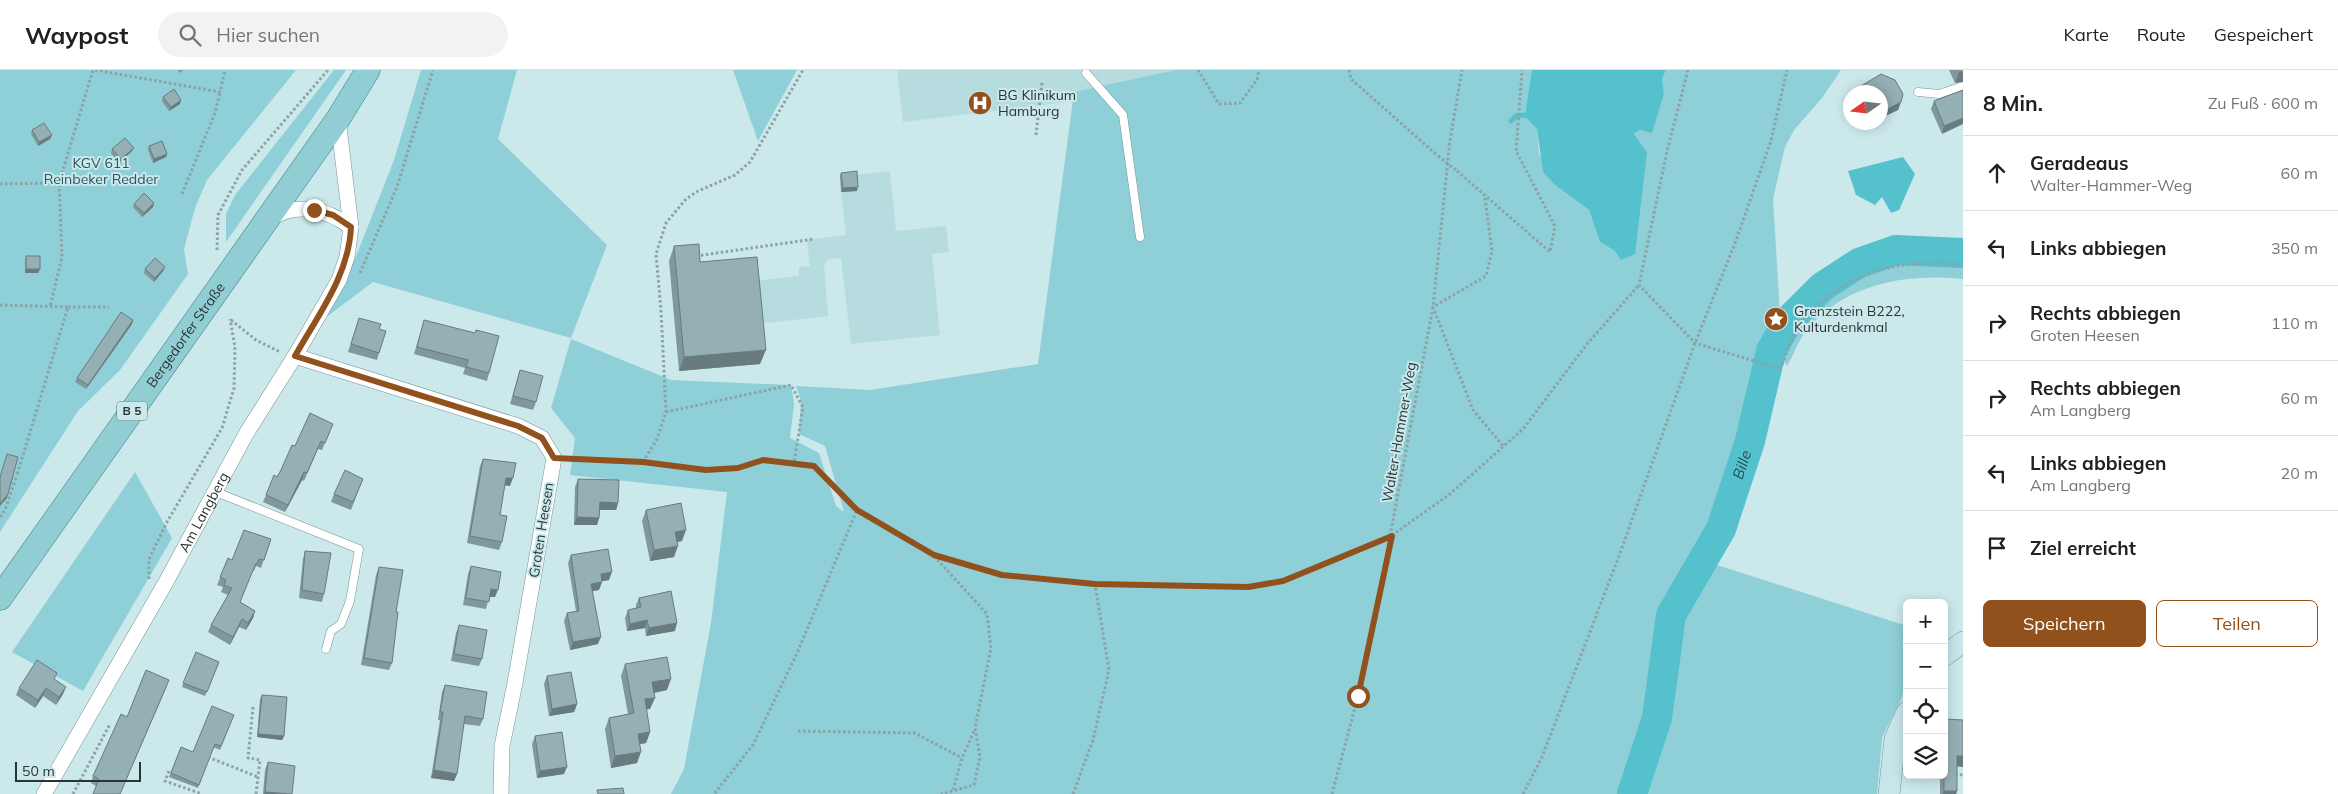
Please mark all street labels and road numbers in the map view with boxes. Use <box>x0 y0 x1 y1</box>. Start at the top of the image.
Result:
street label: Bergedorfer Straße <box>142 279 229 391</box>
street label: Walter-Hammer-Weg <box>1378 361 1420 503</box>
road number: B 5 <box>117 402 147 421</box>
street label: Am Langberg <box>175 469 233 555</box>
street label: Groten Heesen <box>525 481 557 579</box>

